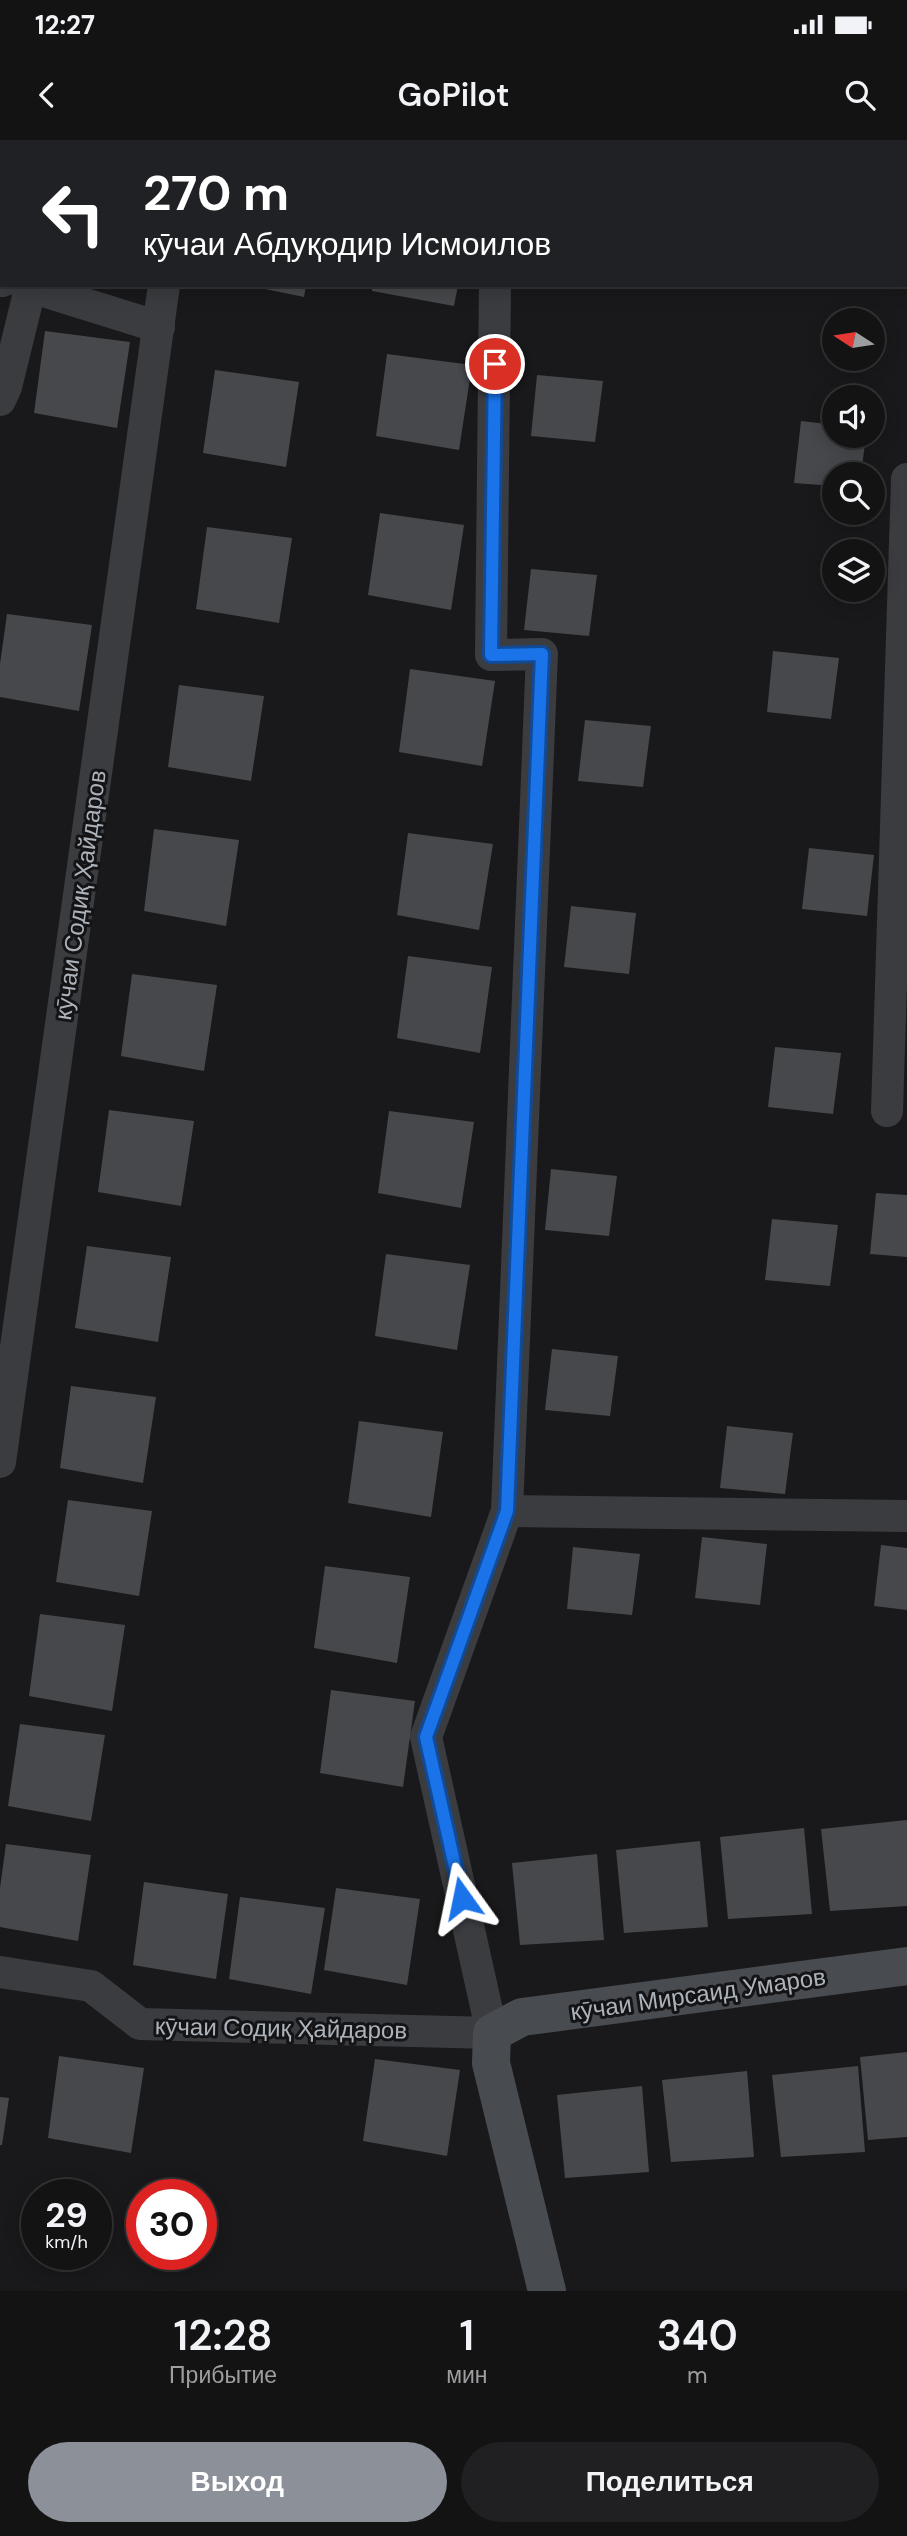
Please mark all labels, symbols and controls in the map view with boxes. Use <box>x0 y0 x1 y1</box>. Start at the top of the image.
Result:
text: 12:27 <box>35 8 95 42</box>
text: GoPilot <box>397 74 510 116</box>
icon: back <box>28 76 66 114</box>
icon: search <box>841 76 879 114</box>
text: 270 m <box>143 161 289 225</box>
icon: left <box>28 168 119 259</box>
text: кӯчаи Абдуқодир Исмоилов <box>143 223 551 265</box>
north arrow <box>822 308 886 371</box>
map controls <box>822 308 885 602</box>
pin <box>465 334 525 394</box>
icon: arrive <box>476 345 514 383</box>
button: sound <box>822 385 885 448</box>
button: search <box>822 462 885 525</box>
button: layers <box>822 539 885 602</box>
street label: кӯчаи Содиқ Ҳайдаров <box>47 768 113 1022</box>
position arrow <box>425 1861 499 1935</box>
street label: кӯчаи Мирсаид Умаров <box>568 1961 828 2027</box>
street label: кӯчаи Содиқ Ҳайдаров <box>155 2010 407 2046</box>
speed limit sign: 30 <box>126 2179 217 2270</box>
text: 29 <box>45 2192 88 2238</box>
text: km/h <box>45 2230 88 2254</box>
text: 12:28 <box>174 2308 273 2363</box>
text: 1 <box>460 2308 474 2363</box>
text: 340 <box>657 2308 738 2363</box>
text: Прибытие <box>169 2360 277 2390</box>
text: мин <box>446 2360 488 2390</box>
text: m <box>687 2360 708 2390</box>
button: Выход <box>28 2442 447 2522</box>
button: Поделиться <box>461 2442 879 2522</box>

